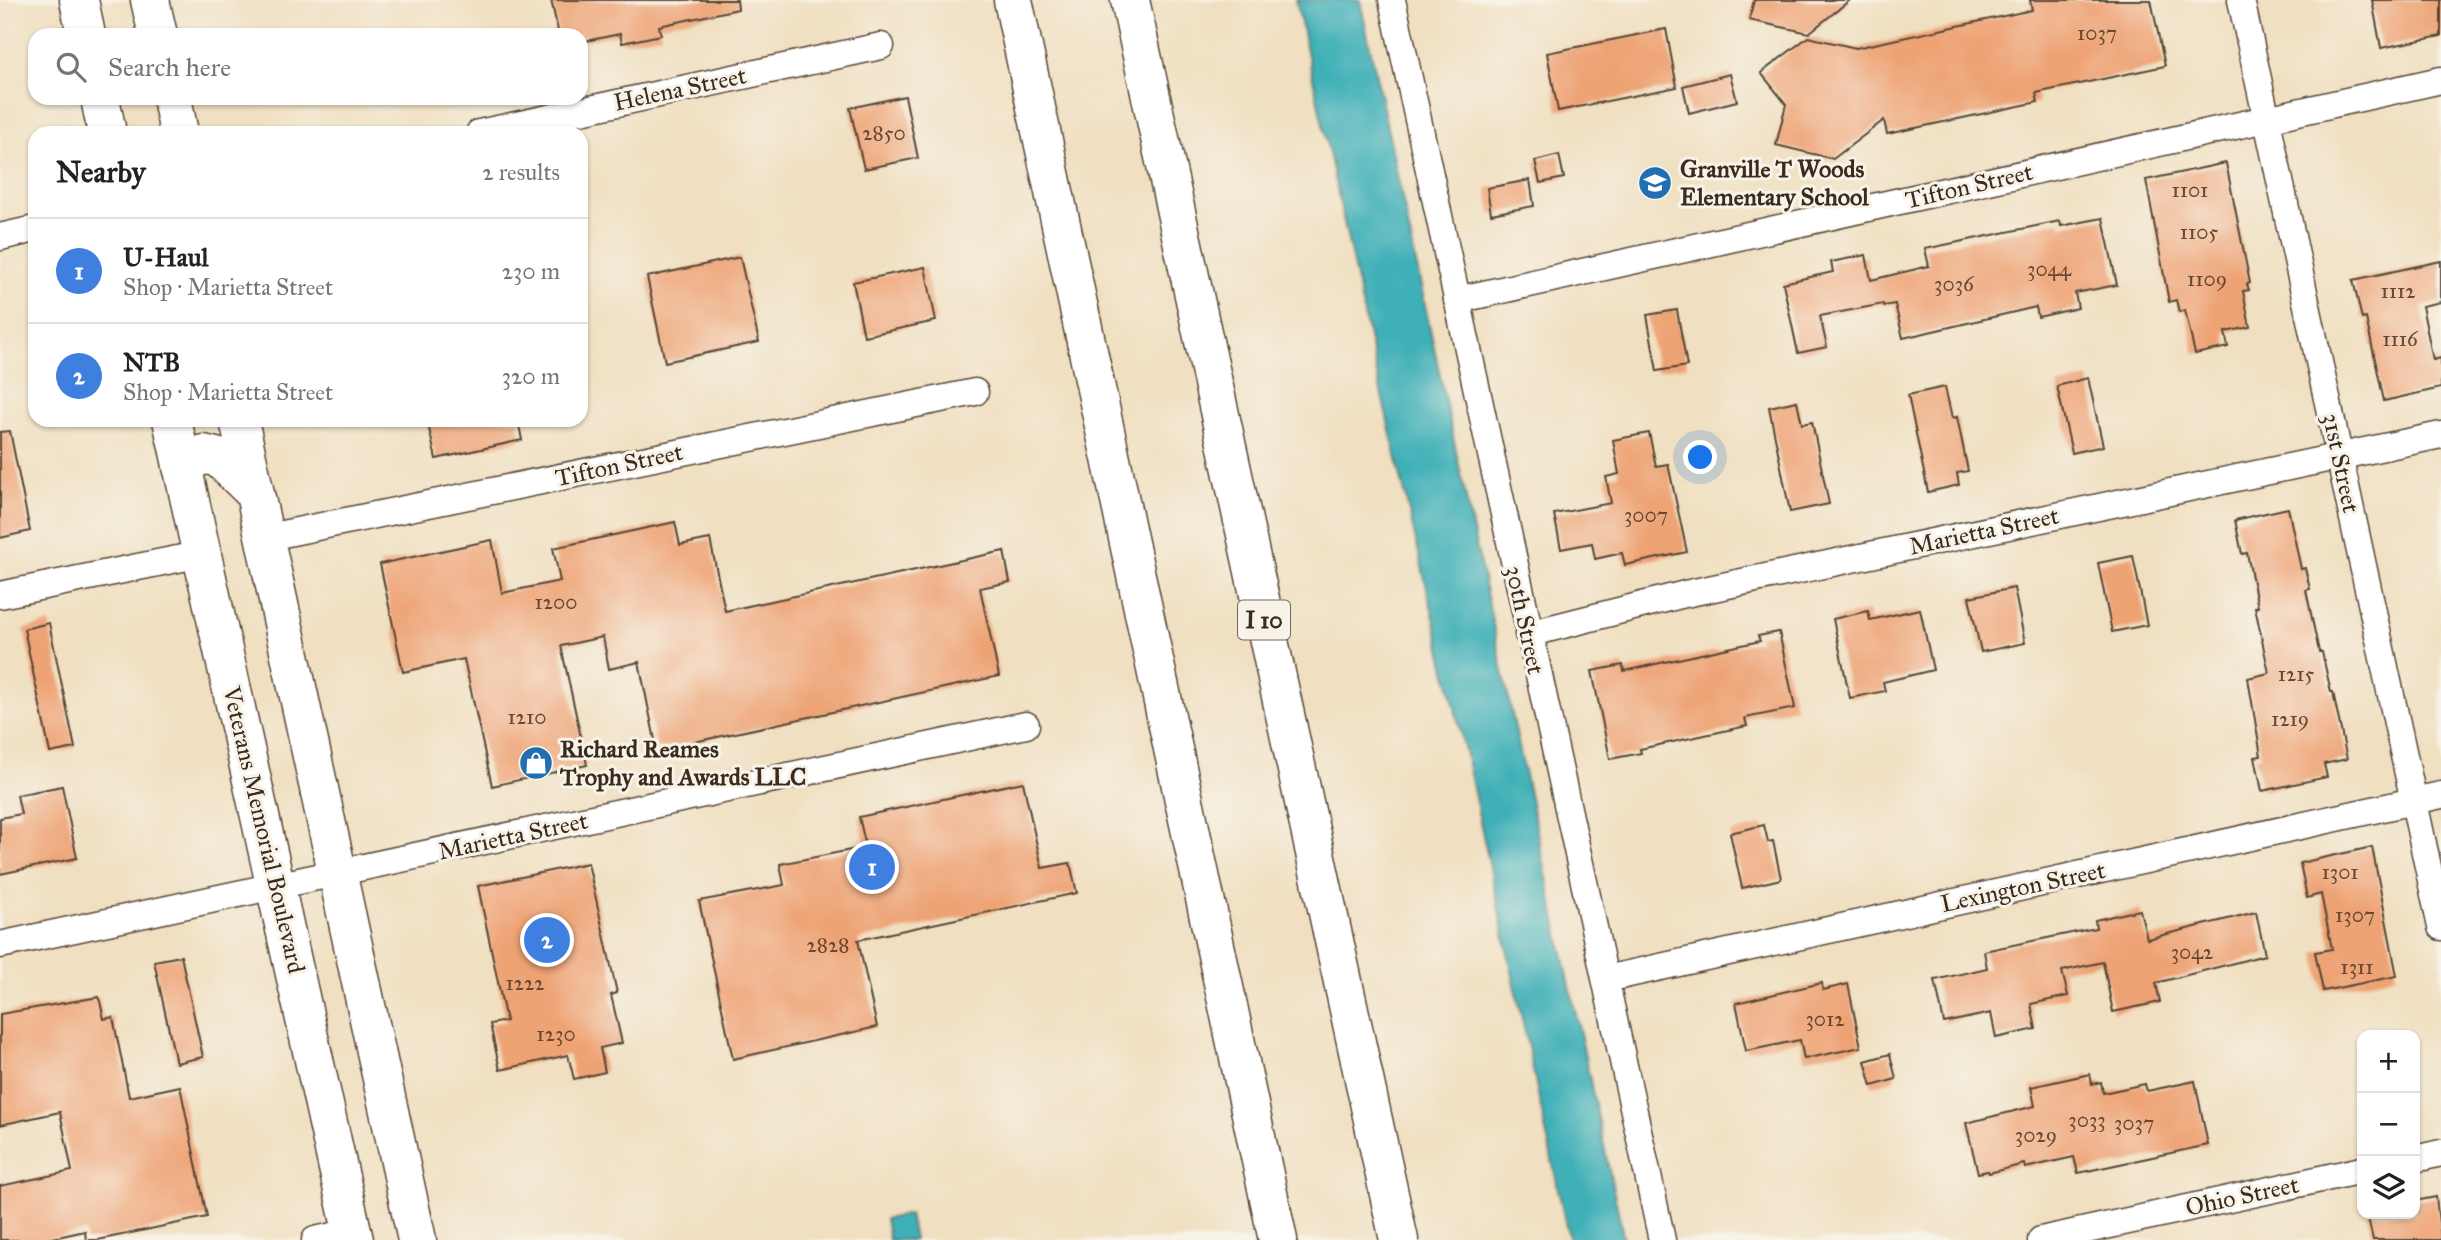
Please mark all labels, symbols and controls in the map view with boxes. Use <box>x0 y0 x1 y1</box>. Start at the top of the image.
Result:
house number: 1037 <box>2077 20 2117 46</box>
search box <box>28 28 588 105</box>
icon: search <box>52 48 90 86</box>
text: Search here <box>108 51 231 83</box>
street label: Helena Street <box>611 60 750 118</box>
house number: 2850 <box>862 120 906 146</box>
text: Nearby <box>56 154 146 190</box>
place label: Granville T Woods Elementary School <box>1680 154 1869 212</box>
street label: Tifton Street <box>1902 157 2036 215</box>
text: 2 results <box>482 158 560 186</box>
school or university icon: Granville T Woods Elementary School <box>1636 164 1674 202</box>
house number: 1101 <box>2172 177 2208 203</box>
house number: 1105 <box>2180 219 2218 245</box>
text: U-Haul <box>123 241 209 273</box>
house number: 3044 <box>2027 256 2072 282</box>
text: 1 <box>74 257 84 285</box>
text: 230 m <box>502 257 560 285</box>
house number: 1109 <box>2187 266 2227 292</box>
house number: 3036 <box>1934 271 1975 297</box>
text: Shop · Marietta Street <box>123 273 333 301</box>
house number: 1112 <box>2380 278 2416 304</box>
house number: 1116 <box>2382 326 2419 352</box>
text: NTB <box>123 346 180 378</box>
text: 2 <box>73 362 85 390</box>
text: 320 m <box>502 362 560 390</box>
text: Shop · Marietta Street <box>123 378 333 406</box>
street label: 31st Street <box>2316 410 2366 516</box>
street label: Tifton Street <box>552 437 686 493</box>
your location <box>1683 440 1717 474</box>
street label: Marietta Street <box>1906 500 2062 562</box>
house number: 3007 <box>1624 502 1668 528</box>
street label: 30th Street <box>1499 563 1551 677</box>
house number: 1200 <box>534 589 578 615</box>
road number: I 10 <box>1238 600 1290 640</box>
house number: 1215 <box>2278 661 2315 687</box>
street label: Veterans Memorial Boulevard <box>216 683 312 976</box>
house number: 1210 <box>507 704 547 730</box>
house number: 1219 <box>2271 706 2309 732</box>
place label: Richard Reames Trophy and Awards LLC <box>559 734 806 792</box>
shop icon: Richard Reames Trophy and Awards LLC <box>517 744 555 782</box>
street label: Marietta Street <box>435 805 591 867</box>
pin: 1 <box>849 841 895 893</box>
street label: Lexington Street <box>1938 855 2109 919</box>
house number: 1301 <box>2321 859 2359 885</box>
house number: 1307 <box>2335 902 2375 928</box>
pin: 2 <box>524 914 570 966</box>
house number: 2828 <box>806 932 850 958</box>
house number: 3042 <box>2171 939 2214 965</box>
house number: 1311 <box>2340 954 2374 980</box>
house number: 1222 <box>505 970 545 996</box>
house number: 3012 <box>1805 1006 1845 1032</box>
house number: 1230 <box>536 1021 576 1047</box>
map controls <box>2357 1030 2420 1219</box>
button: + <box>2357 1030 2420 1093</box>
button: − <box>2357 1093 2420 1156</box>
house number: 3033 <box>2068 1107 2106 1133</box>
house number: 3037 <box>2114 1110 2154 1136</box>
house number: 3029 <box>2015 1122 2057 1148</box>
button: layers <box>2357 1156 2420 1219</box>
street label: Ohio Street <box>2183 1169 2302 1223</box>

